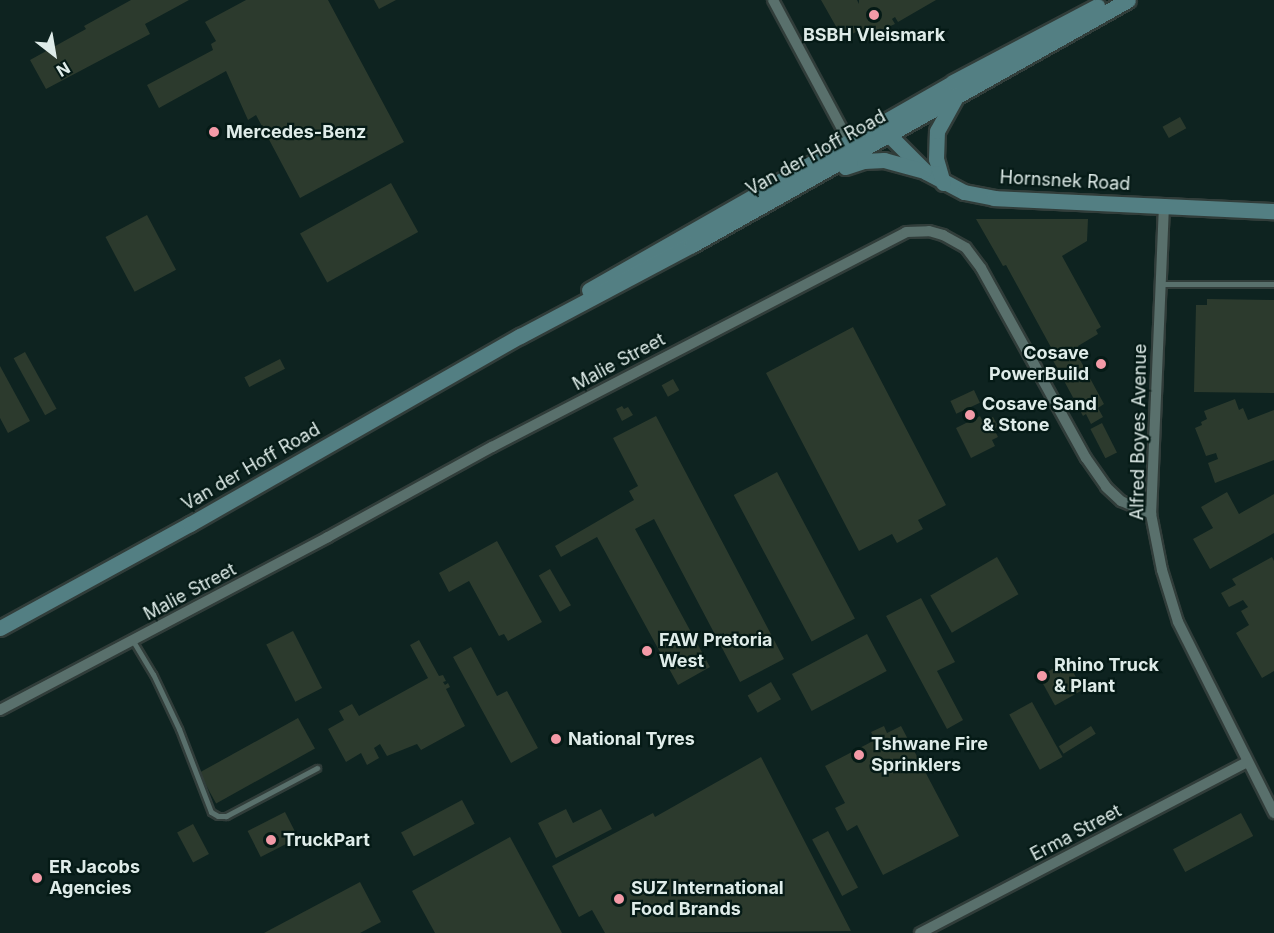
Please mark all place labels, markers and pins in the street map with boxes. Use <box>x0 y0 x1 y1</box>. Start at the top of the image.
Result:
marker: BSBH Vleismark <box>867 8 881 22</box>
place label: BSBH Vleismark <box>803 24 945 46</box>
place label: Mercedes-Benz <box>226 121 366 143</box>
marker: Mercedes-Benz <box>207 125 221 139</box>
place label: Cosave PowerBuild <box>989 343 1089 386</box>
marker: Cosave PowerBuild <box>1094 357 1108 371</box>
place label: Cosave Sand & Stone <box>982 394 1097 436</box>
marker: Cosave Sand & Stone <box>963 408 977 422</box>
place label: FAW Pretoria West <box>659 630 773 672</box>
marker: FAW Pretoria West <box>640 644 654 658</box>
place label: Rhino Truck & Plant <box>1054 655 1159 698</box>
marker: Rhino Truck & Plant <box>1035 669 1049 683</box>
place label: National Tyres <box>568 728 695 750</box>
marker: National Tyres <box>549 732 563 746</box>
place label: Tshwane Fire Sprinklers <box>871 734 988 777</box>
marker: Tshwane Fire Sprinklers <box>852 748 866 762</box>
place label: TruckPart <box>283 829 370 851</box>
marker: TruckPart <box>264 833 278 847</box>
place label: ER Jacobs Agencies <box>49 857 140 900</box>
marker: ER Jacobs Agencies <box>30 871 44 885</box>
place label: SUZ International Food Brands <box>631 878 784 920</box>
marker: SUZ International Food Brands <box>612 892 626 906</box>

